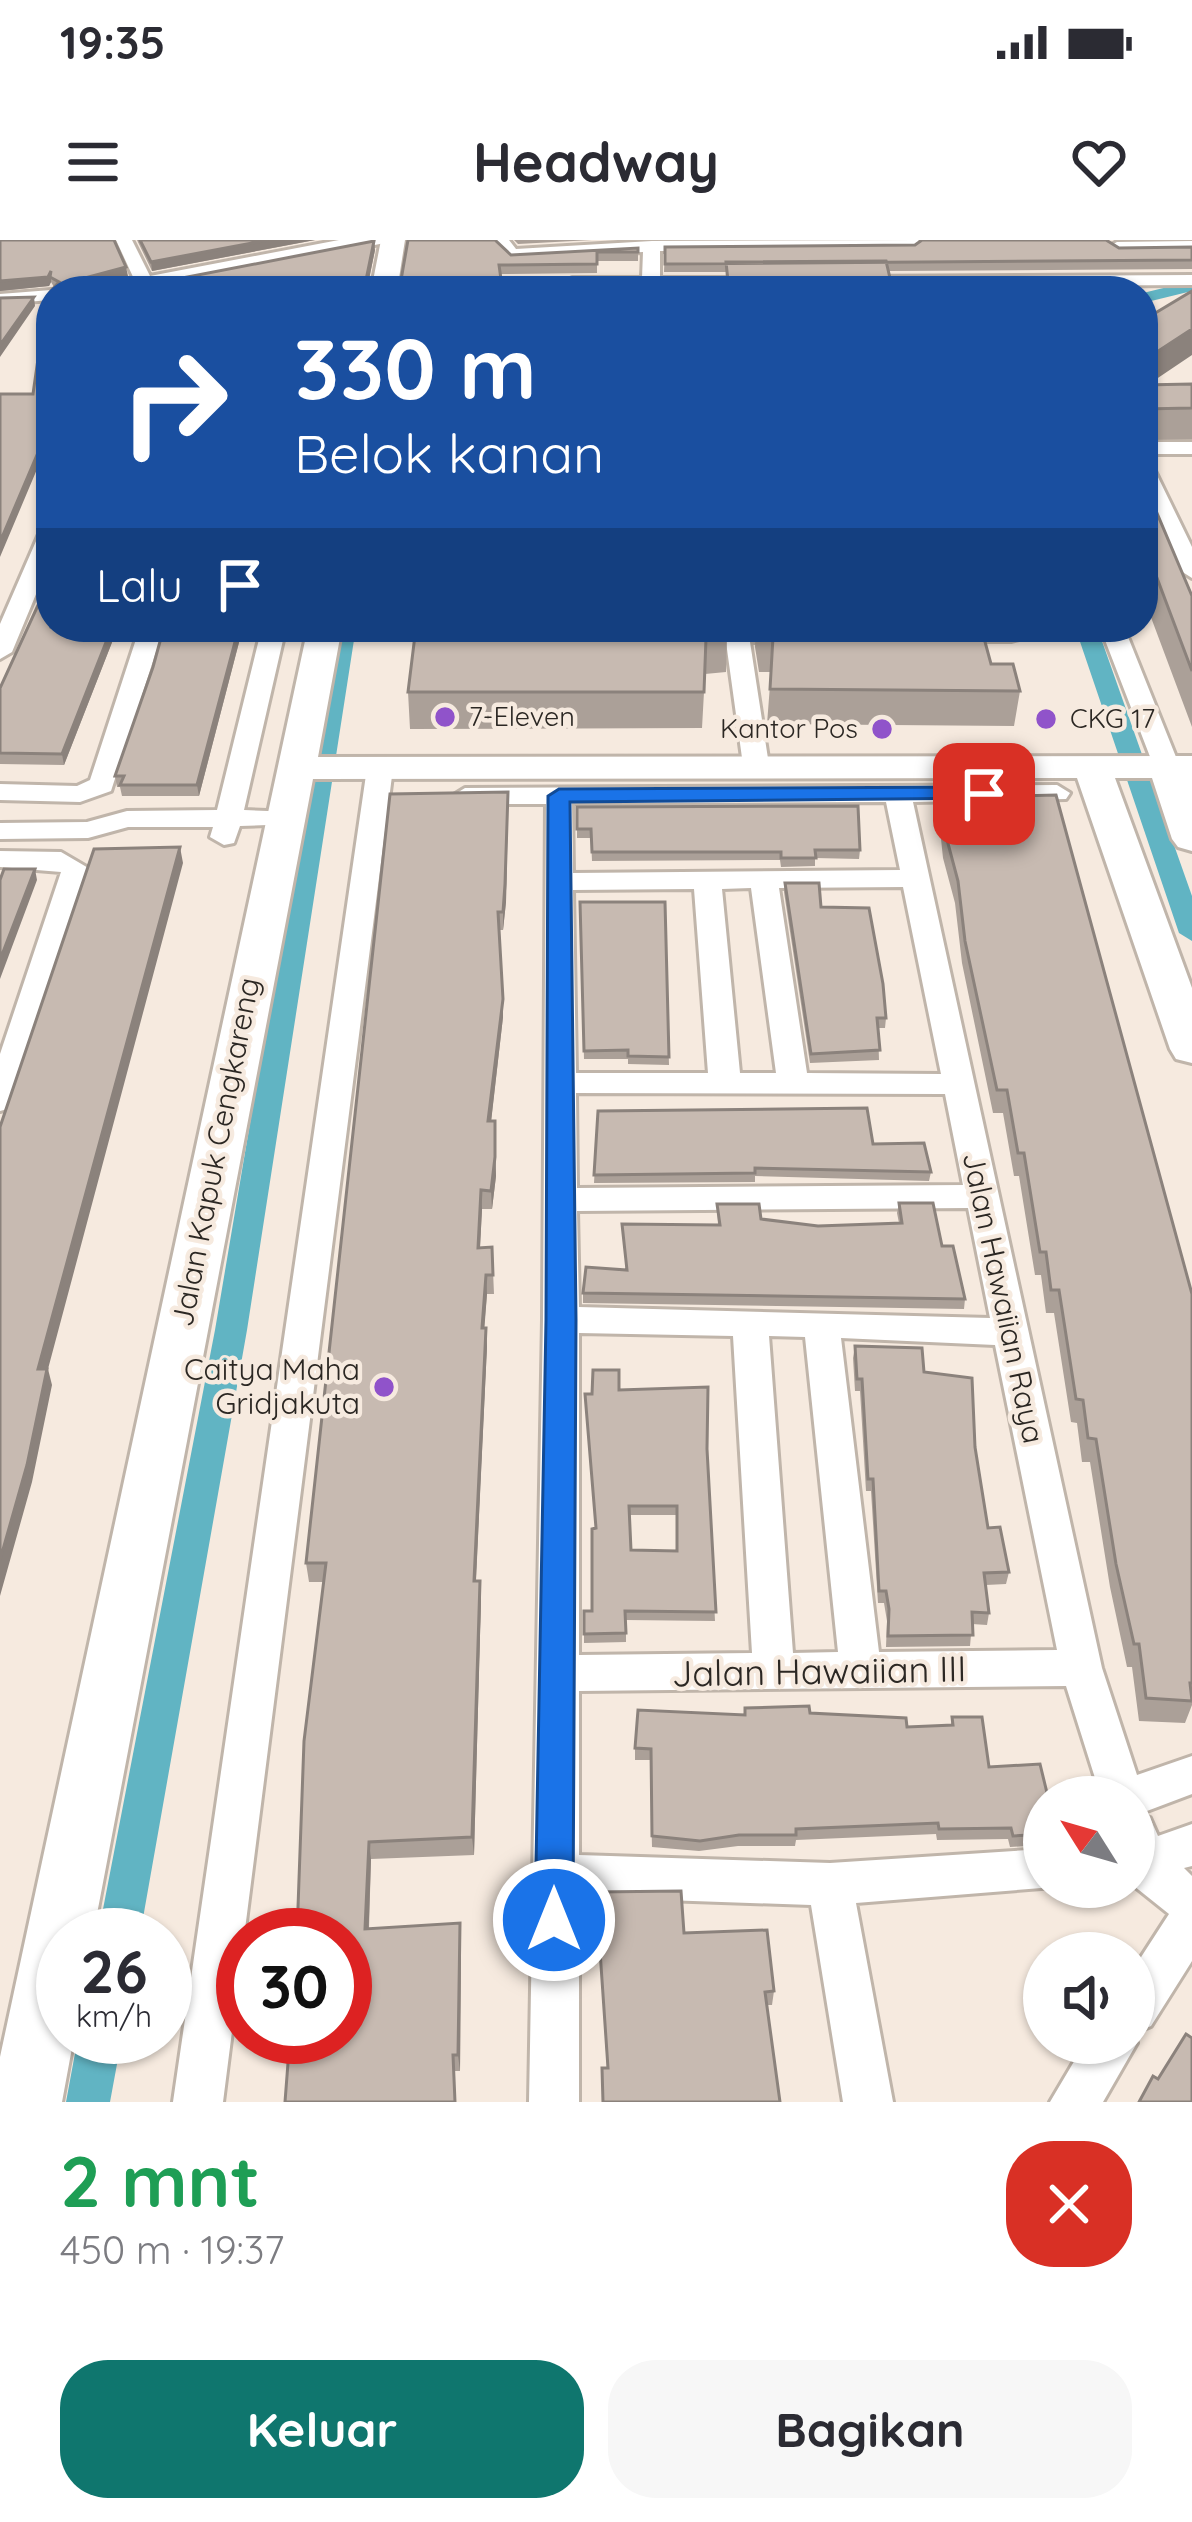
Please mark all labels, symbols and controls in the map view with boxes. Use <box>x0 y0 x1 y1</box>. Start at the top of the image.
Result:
text: 19:35 <box>60 14 165 70</box>
text: Headway <box>473 128 719 196</box>
icon: menu <box>60 129 126 195</box>
icon: heart <box>1066 129 1132 195</box>
text: 330 m <box>294 315 537 420</box>
icon: right <box>96 324 252 480</box>
text: Belok kanan <box>294 419 604 487</box>
icon: arrive <box>207 552 273 618</box>
text: Lalu <box>96 557 183 613</box>
place label: 7-Eleven <box>469 699 575 733</box>
place label: CKG 17 <box>1070 701 1155 735</box>
marker: 7-Eleven <box>432 704 458 730</box>
marker: CKG 17 <box>1033 706 1059 732</box>
place label: Kantor Pos <box>720 711 858 745</box>
marker: Kantor Pos <box>869 716 895 742</box>
pin <box>933 743 1035 845</box>
icon: arrive <box>951 761 1017 827</box>
street label: Jalan Kapuk Cengkareng <box>163 974 267 1329</box>
street label: Jalan Hawaiian Raya <box>955 1149 1053 1447</box>
place label: Caitya Maha Gridjakuta <box>184 1350 360 1422</box>
marker: Caitya Maha Gridjakuta <box>371 1374 397 1400</box>
street label: Jalan Hawaiian III <box>671 1645 967 1696</box>
north arrow <box>1023 1776 1155 1908</box>
map controls <box>1023 1776 1155 2064</box>
position arrow <box>491 1857 617 1983</box>
speed limit sign: 30 <box>216 1908 372 2064</box>
button: sound <box>1023 1932 1155 2064</box>
text: 26 <box>80 1933 148 2008</box>
text: km/h <box>76 1997 152 2035</box>
text: 2 mnt <box>60 2135 260 2225</box>
button: close <box>1006 2141 1132 2267</box>
text: 450 m · 19:37 <box>60 2225 284 2274</box>
button: Keluar <box>60 2360 584 2498</box>
button: Bagikan <box>608 2360 1132 2498</box>

